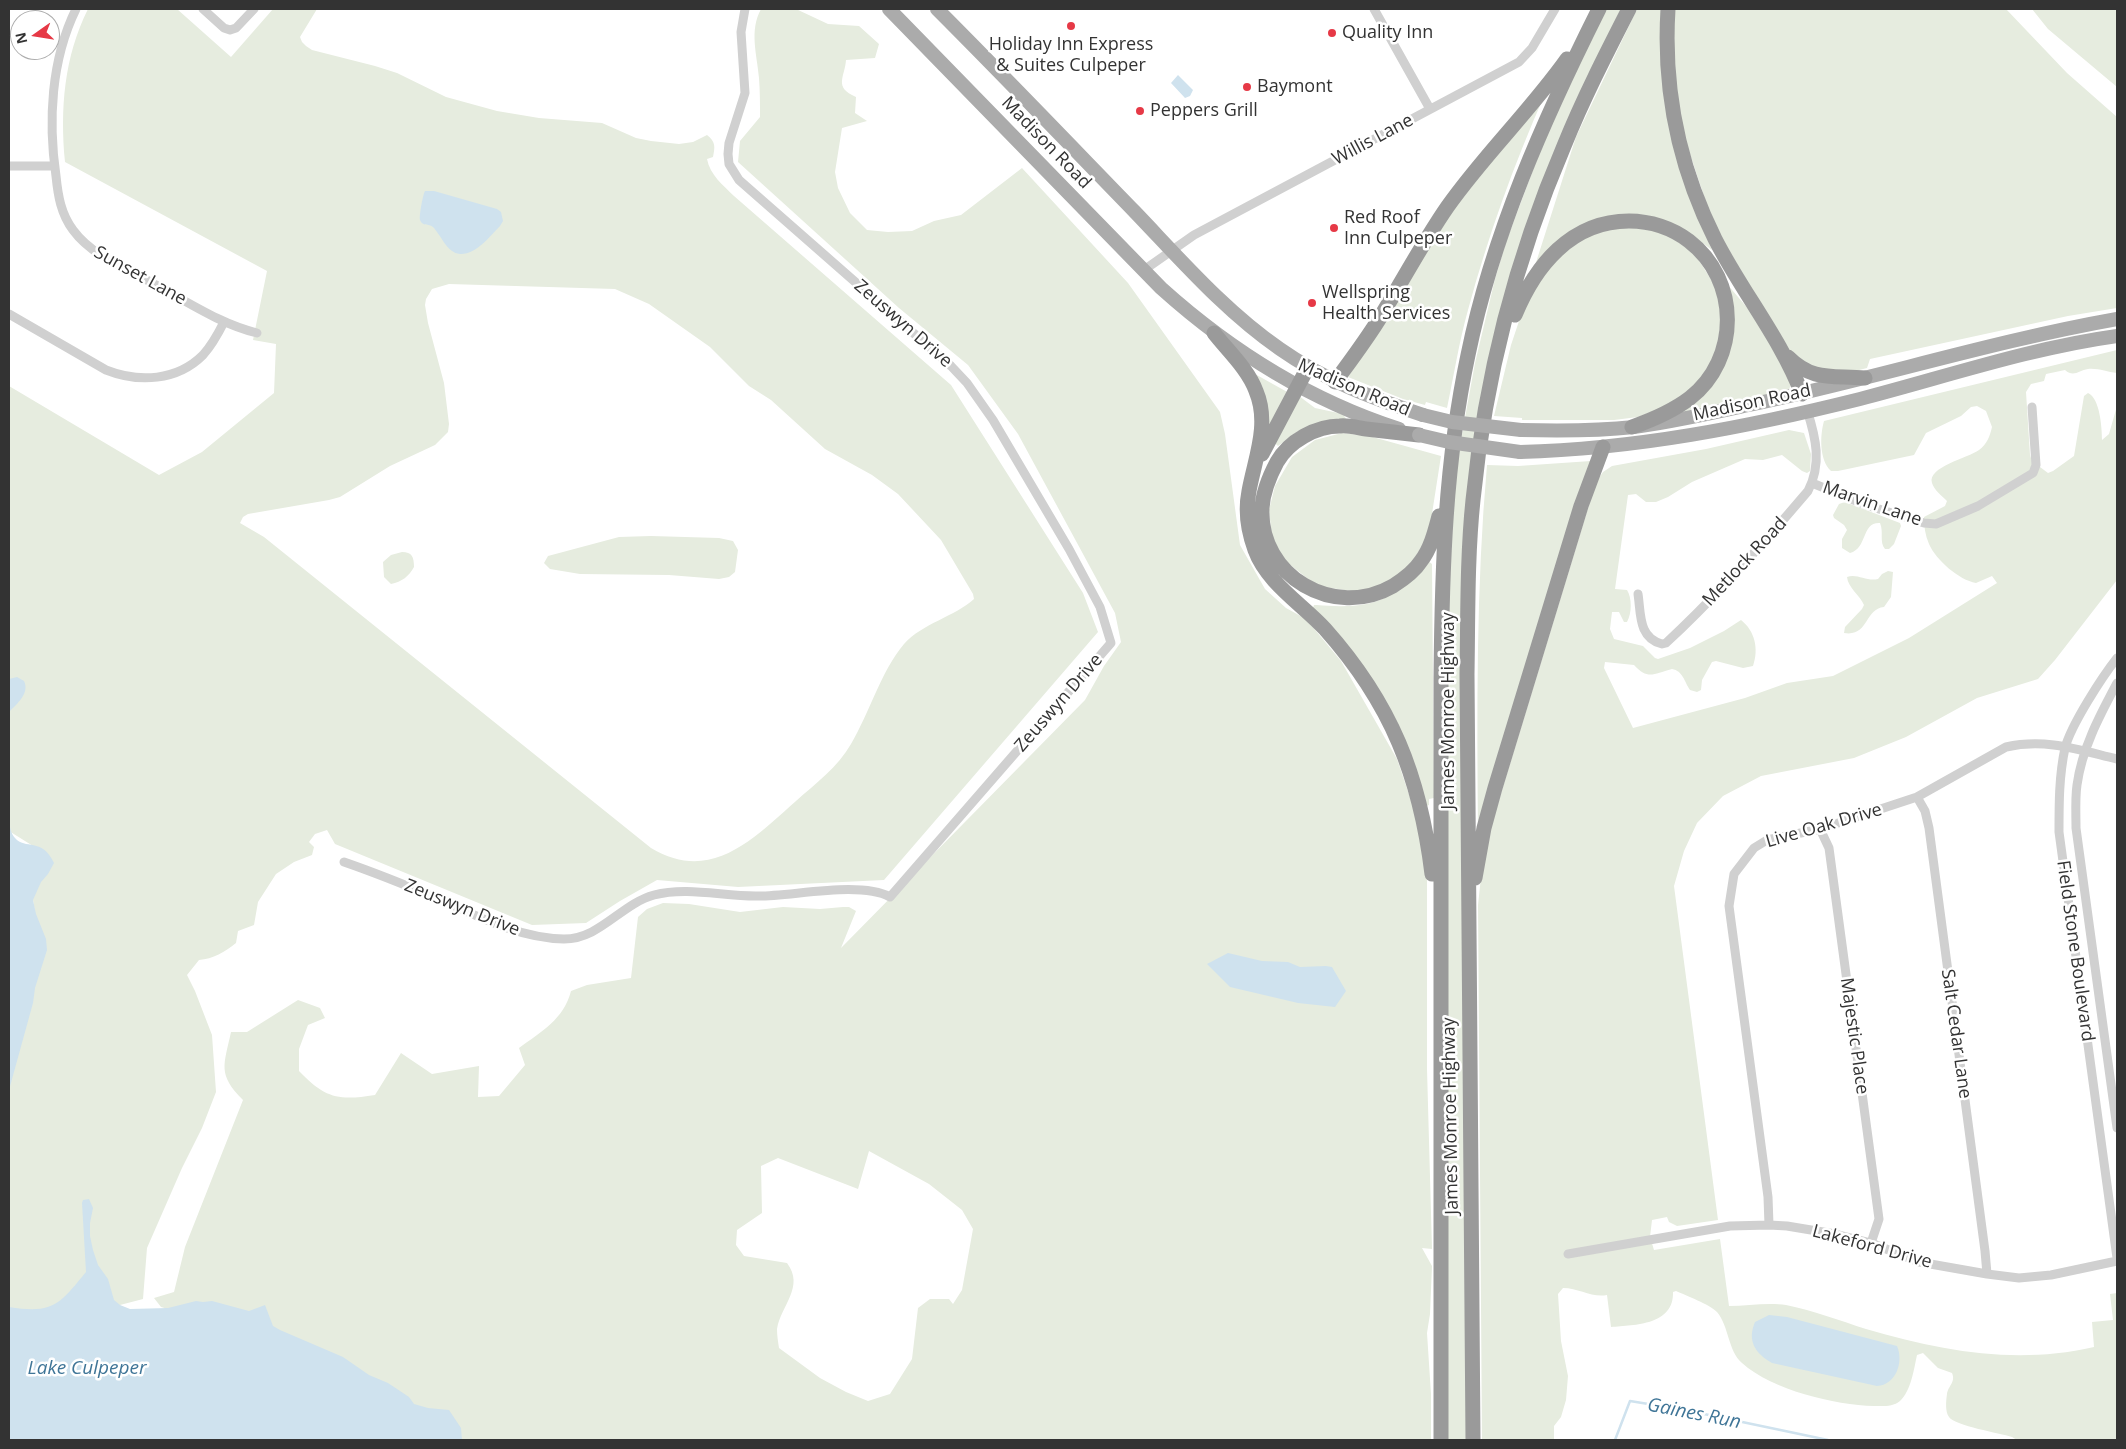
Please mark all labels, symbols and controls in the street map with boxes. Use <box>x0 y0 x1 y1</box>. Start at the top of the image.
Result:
north arrow <box>10 10 60 60</box>
marker: Holiday Inn Express & Suites Culpeper <box>1065 20 1077 32</box>
place label: Quality Inn <box>1342 22 1433 44</box>
marker: Quality Inn <box>1326 27 1338 39</box>
text: N <box>10 31 31 46</box>
place label: Holiday Inn Express & Suites Culpeper <box>989 34 1153 76</box>
place label: Baymont <box>1257 76 1333 98</box>
marker: Baymont <box>1241 81 1253 93</box>
street label: Madison Road <box>997 92 1095 194</box>
place label: Peppers Grill <box>1150 100 1258 122</box>
marker: Peppers Grill <box>1134 105 1146 117</box>
street label: Willis Lane <box>1329 110 1417 170</box>
place label: Red Roof Inn Culpeper <box>1344 207 1452 250</box>
marker: Red Roof Inn Culpeper <box>1328 222 1340 234</box>
street label: Sunset Lane <box>90 242 190 310</box>
street label: Zeuswyn Drive <box>850 276 956 372</box>
place label: Wellspring Health Services <box>1322 282 1450 324</box>
marker: Wellspring Health Services <box>1306 297 1318 309</box>
street label: Madison Road <box>1295 355 1413 421</box>
street label: Madison Road <box>1691 380 1813 426</box>
street label: Marvin Lane <box>1820 477 1924 531</box>
street label: Metlock Road <box>1698 513 1792 611</box>
street label: James Monroe Highway <box>1438 612 1460 810</box>
street label: Zeuswyn Drive <box>1011 650 1107 756</box>
street label: Live Oak Drive <box>1763 799 1885 853</box>
street label: Field Stone Boulevard <box>2052 859 2098 1043</box>
street label: Zeuswyn Drive <box>401 875 523 941</box>
street label: Salt Cedar Lane <box>1936 968 1976 1100</box>
street label: Majestic Place <box>1835 976 1873 1096</box>
street label: James Monroe Highway <box>1438 1017 1464 1215</box>
street label: Lakeford Drive <box>1810 1221 1934 1273</box>
water label: Lake Culpeper <box>28 1358 146 1380</box>
water label: Gaines Run <box>1645 1394 1743 1434</box>

